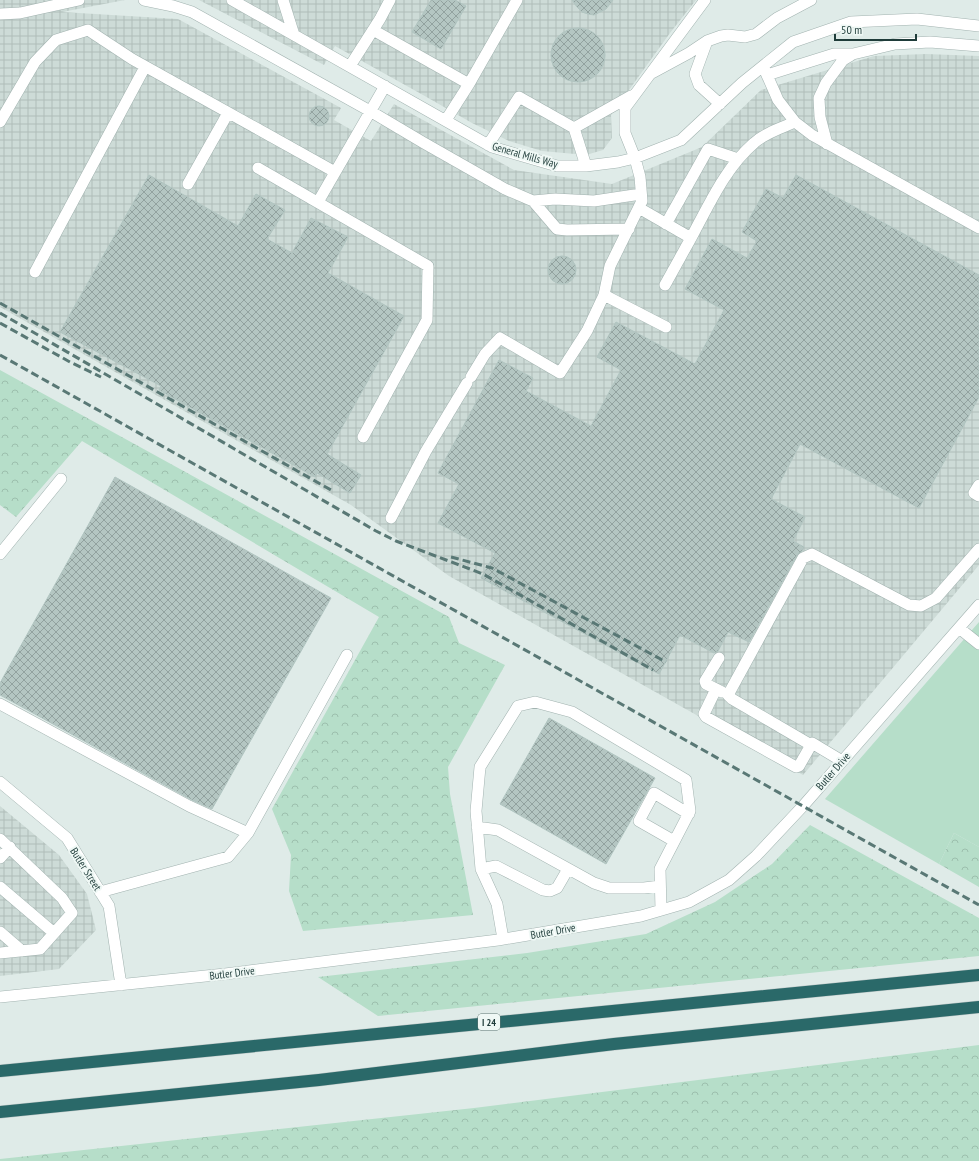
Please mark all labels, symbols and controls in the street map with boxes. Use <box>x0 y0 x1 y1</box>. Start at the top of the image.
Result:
scale bar <box>835 16 916 42</box>
text: 50 m <box>841 22 862 37</box>
street label: General Mills Way <box>491 139 560 171</box>
street label: Butler Drive <box>813 749 853 793</box>
street label: Butler Street <box>67 845 105 893</box>
street label: Butler Drive <box>529 920 577 942</box>
street label: Butler Drive <box>209 963 256 983</box>
road number: I 24 <box>478 1014 500 1030</box>

